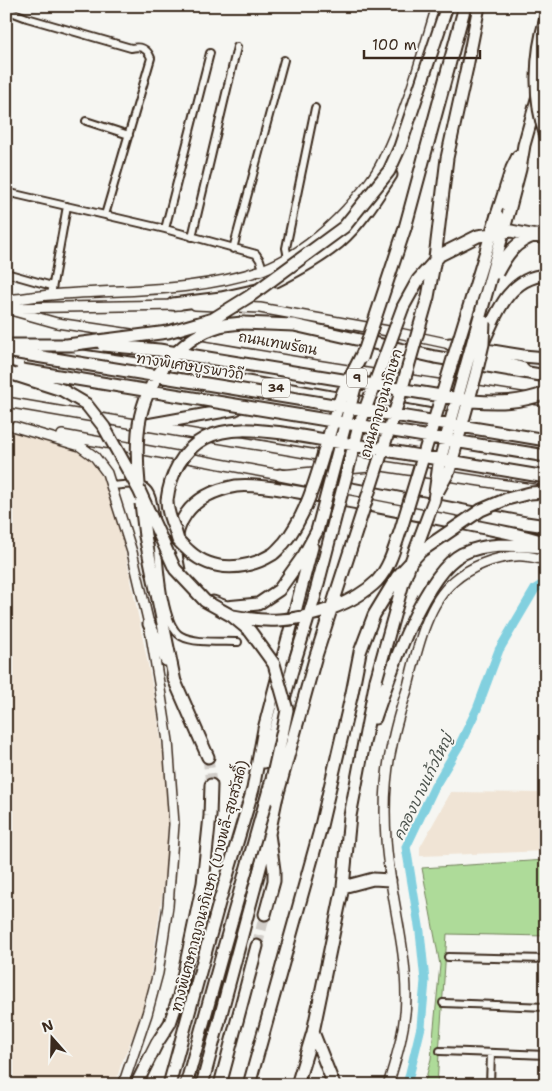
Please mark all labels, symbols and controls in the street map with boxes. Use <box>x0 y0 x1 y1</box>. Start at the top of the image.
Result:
scale bar <box>364 28 481 60</box>
text: 100 m <box>372 35 417 55</box>
street label: ถนนเทพรัตน <box>237 327 320 359</box>
street label: ถนนกาญจนาภิเษก <box>356 346 406 460</box>
street label: ทางพิเศษบูรพาวิถี <box>135 349 245 384</box>
road number: 9 <box>347 368 367 388</box>
road number: 34 <box>262 378 290 398</box>
water label: คลองบางแก้วใหญ่ <box>389 728 459 843</box>
street label: ทางพิเศษกาญจนาภิเษก (บางพลี-สุขสวัสดิ์) <box>164 758 252 1014</box>
north arrow <box>28 1014 78 1064</box>
text: N <box>39 1015 56 1036</box>

